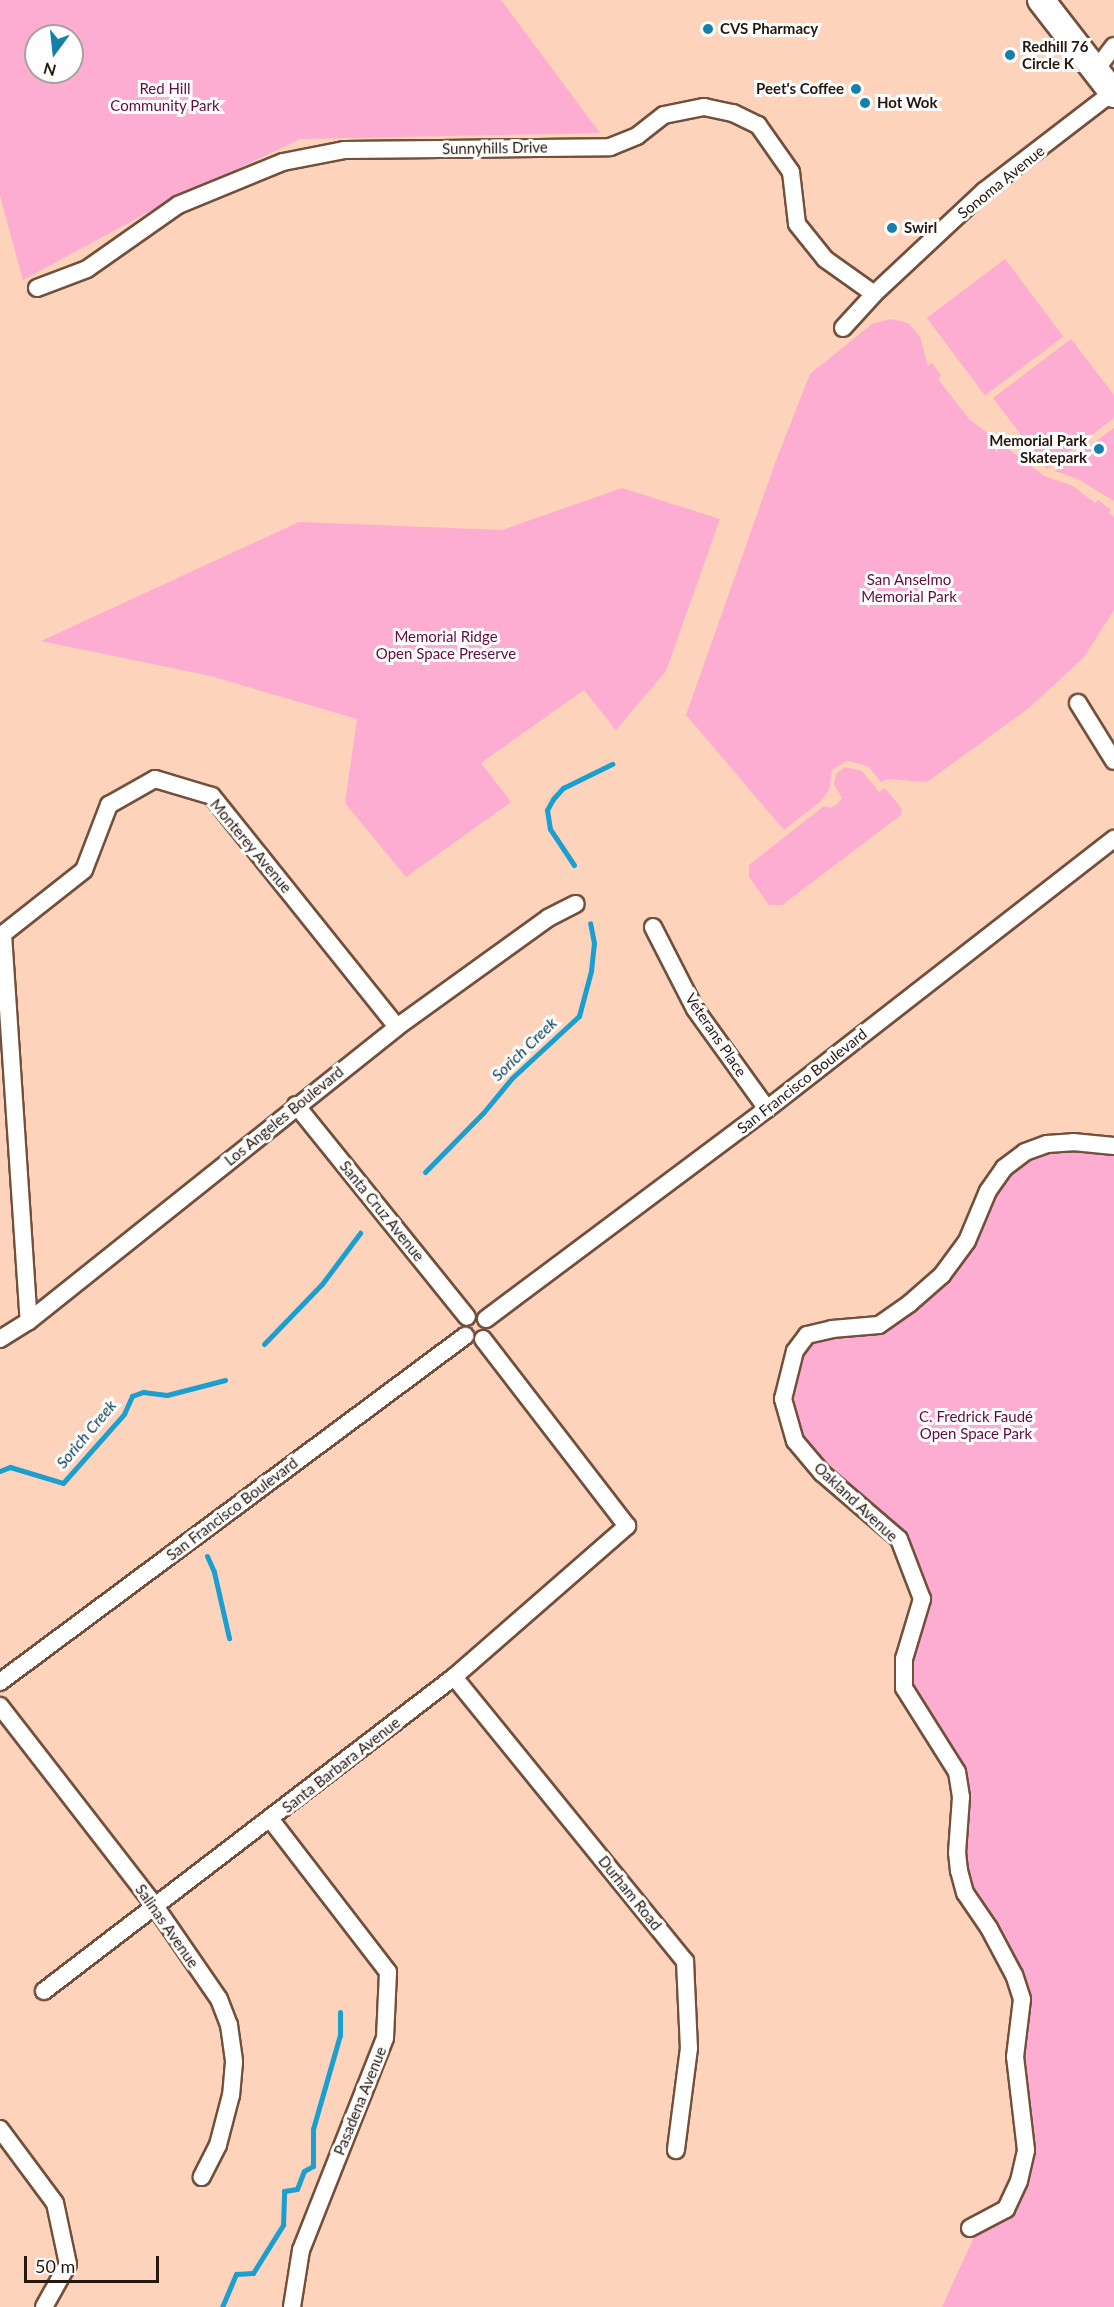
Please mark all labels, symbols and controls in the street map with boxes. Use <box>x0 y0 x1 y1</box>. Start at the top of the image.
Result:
place label: CVS Pharmacy <box>720 20 818 38</box>
marker: CVS Pharmacy <box>701 22 715 36</box>
north arrow <box>24 24 84 84</box>
place label: Redhill 76 Circle K <box>1022 37 1088 72</box>
marker: Redhill 76 Circle K <box>1003 48 1017 62</box>
text: N <box>41 59 58 81</box>
park label: Red Hill Community Park <box>110 79 220 114</box>
place label: Peet's Coffee <box>756 80 844 98</box>
marker: Peet's Coffee <box>849 82 863 96</box>
place label: Hot Wok <box>877 94 938 112</box>
marker: Hot Wok <box>858 96 872 110</box>
street label: Sunnyhills Drive <box>442 138 548 158</box>
street label: Sonoma Avenue <box>954 141 1048 223</box>
place label: Swirl <box>904 219 937 237</box>
marker: Swirl <box>885 221 899 235</box>
place label: Memorial Park Skatepark <box>989 431 1087 466</box>
marker: Memorial Park Skatepark <box>1092 442 1106 456</box>
park label: San Anselmo Memorial Park <box>861 570 957 605</box>
park label: Memorial Ridge Open Space Preserve <box>376 627 516 662</box>
street label: Monterey Avenue <box>206 795 296 897</box>
street label: Veterans Place <box>682 990 750 1080</box>
water label: Sorich Creek <box>487 1013 561 1085</box>
street label: San Francisco Boulevard <box>734 1025 870 1137</box>
street label: Los Angeles Boulevard <box>221 1062 347 1170</box>
street label: Santa Cruz Avenue <box>336 1157 428 1265</box>
water label: Sorich Creek <box>52 1396 120 1472</box>
park label: C. Fredrick Faudé Open Space Park <box>919 1407 1033 1442</box>
street label: San Francisco Boulevard <box>163 1454 301 1564</box>
street label: Oakland Avenue <box>810 1459 902 1545</box>
street label: Santa Barbara Avenue <box>278 1713 404 1817</box>
street label: Durham Road <box>595 1852 665 1934</box>
street label: Salinas Avenue <box>131 1881 203 1971</box>
street label: Pasadena Avenue <box>330 2044 390 2158</box>
scale bar <box>27 2244 162 2282</box>
text: 50 m <box>35 2255 75 2277</box>

